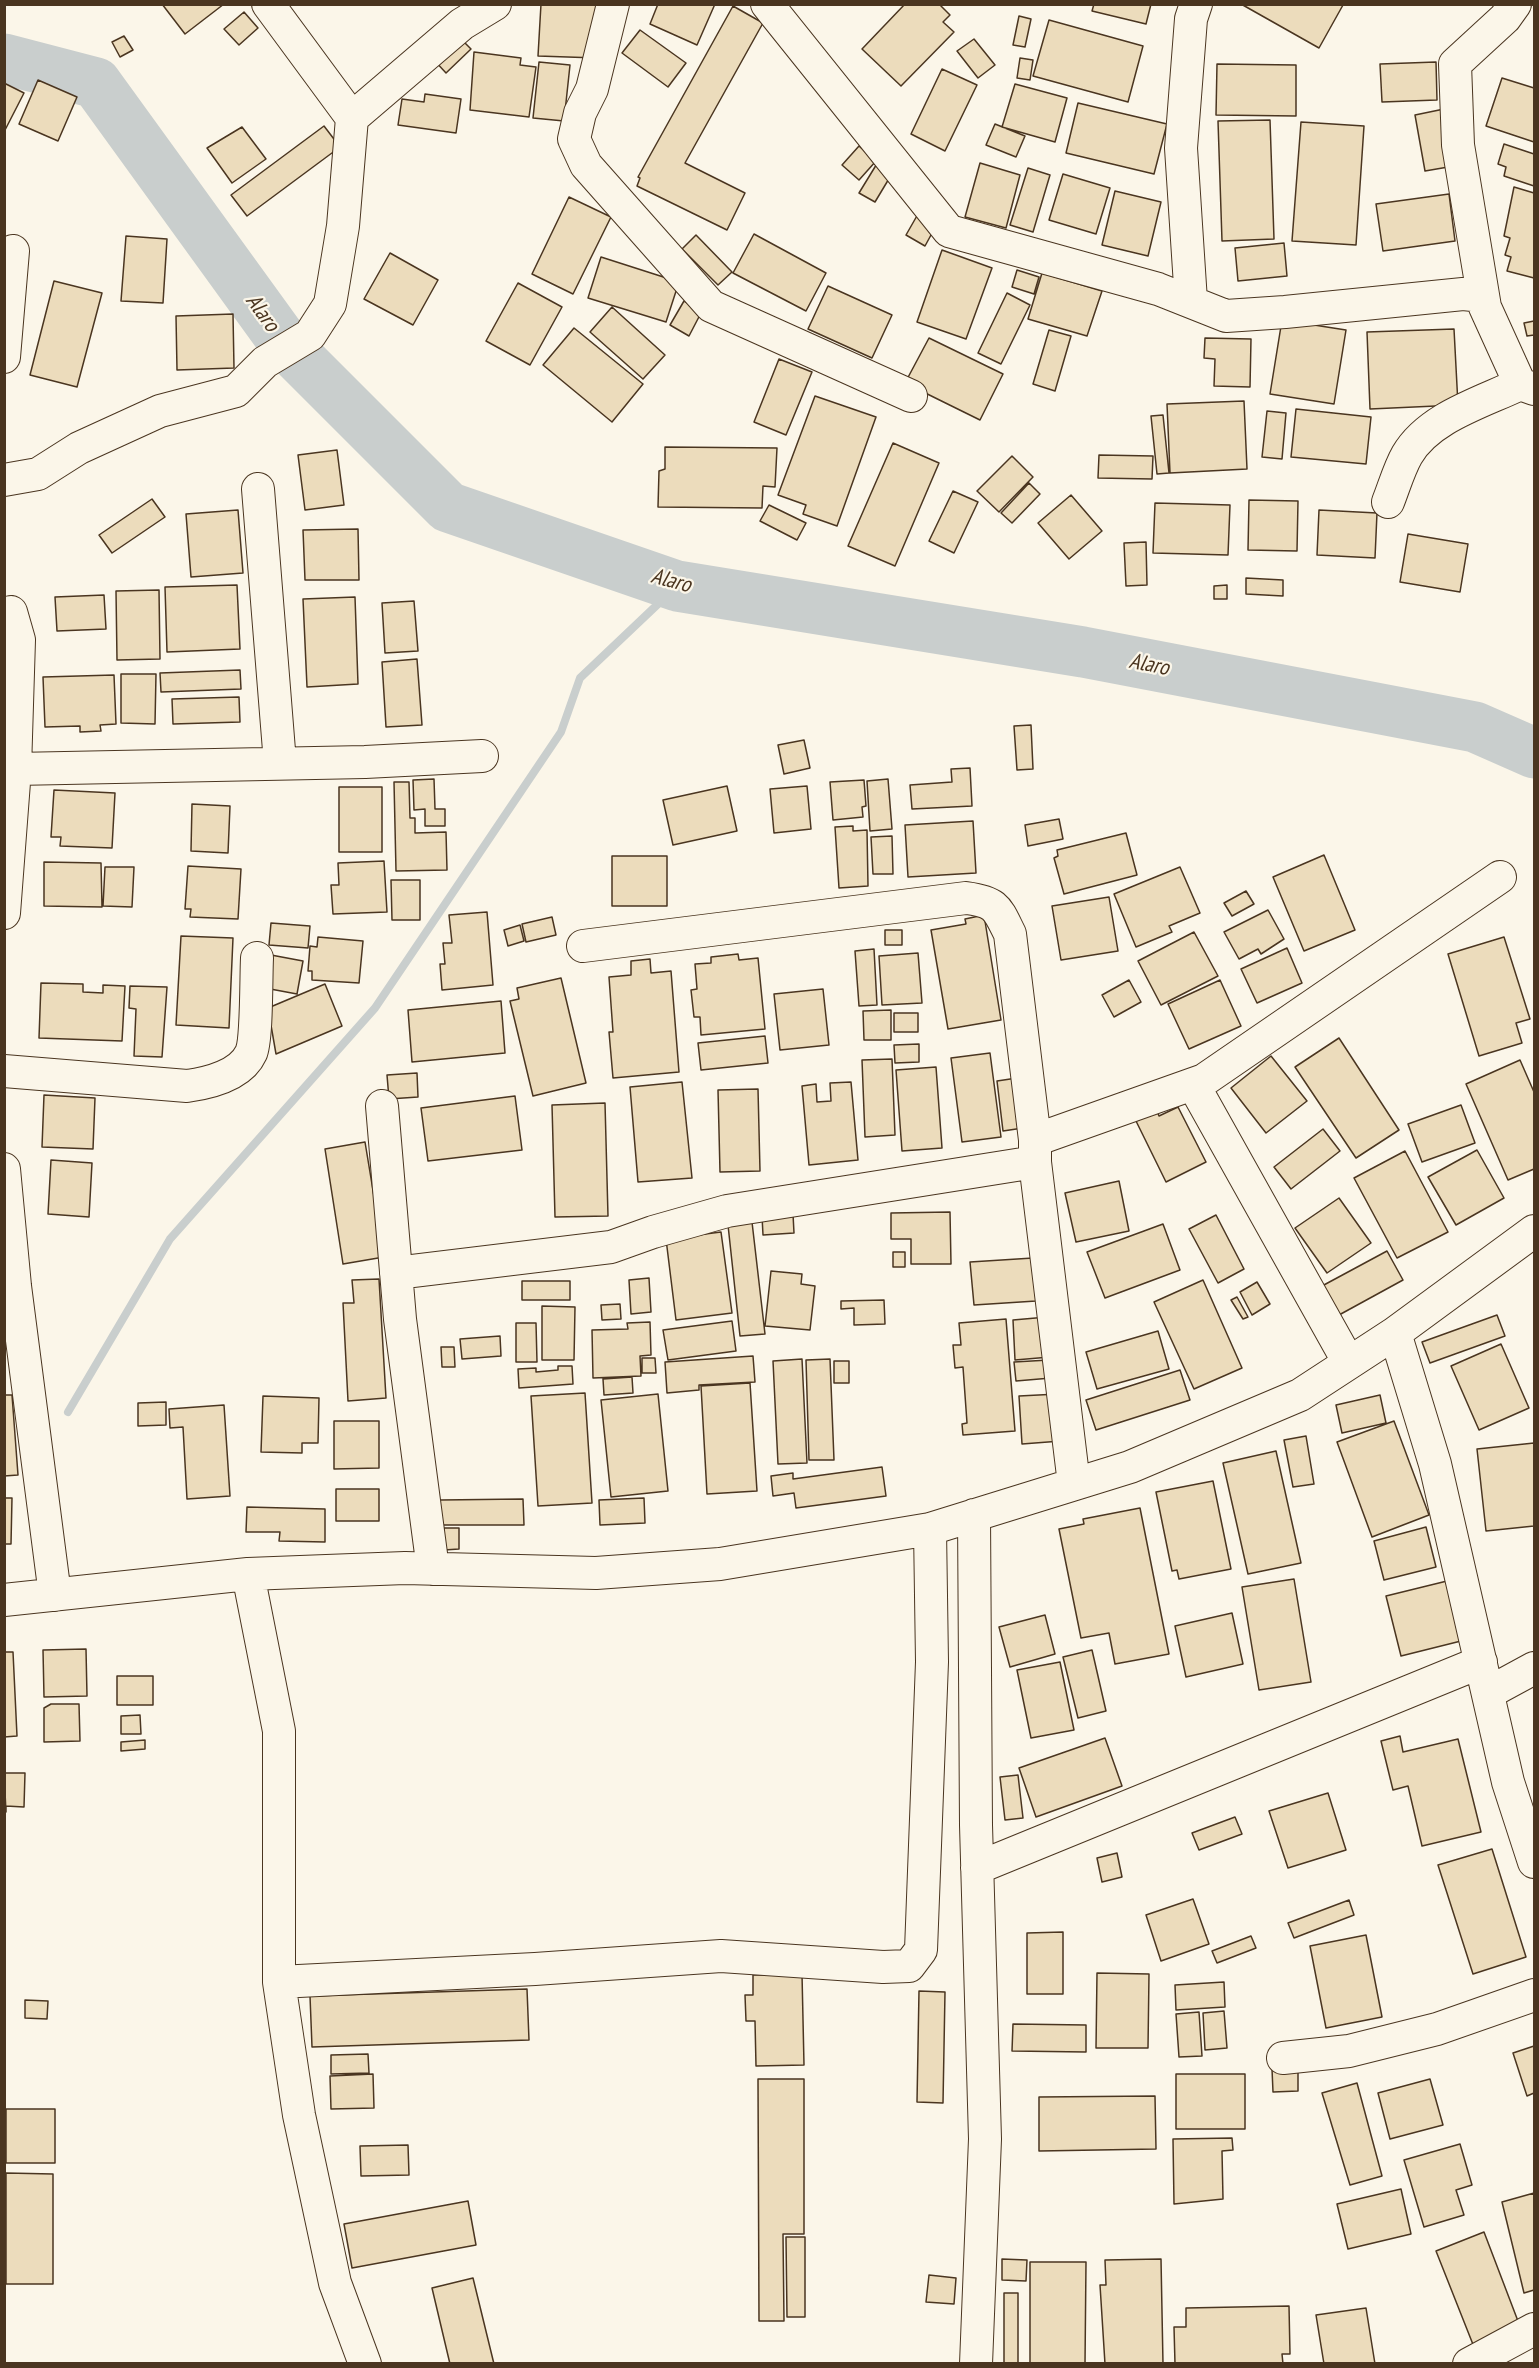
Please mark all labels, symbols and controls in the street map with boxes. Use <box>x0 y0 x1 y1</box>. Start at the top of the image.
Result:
water label: Alaro <box>240 289 284 337</box>
water label: Alaro <box>648 563 694 599</box>
water label: Alaro <box>1127 648 1171 682</box>

